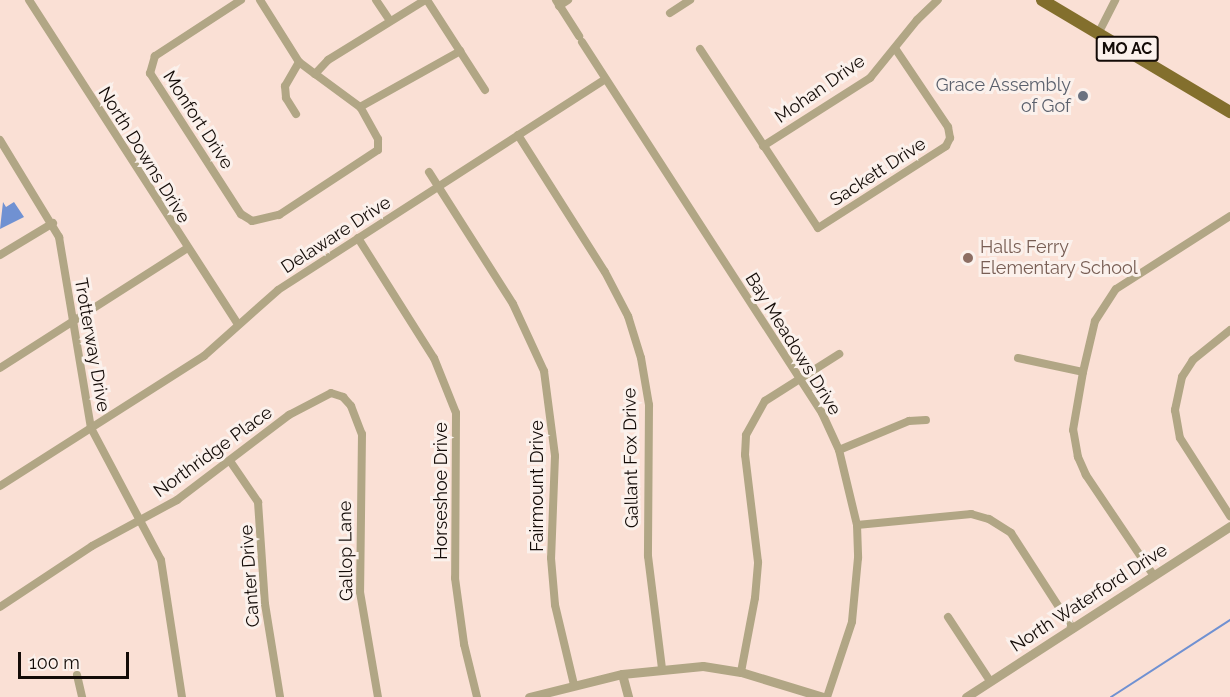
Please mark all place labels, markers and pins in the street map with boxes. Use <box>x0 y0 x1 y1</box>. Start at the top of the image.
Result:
place label: Grace Assembly of Gof <box>935 75 1071 118</box>
marker: Grace Assembly of Gof <box>1076 89 1090 103</box>
place label: Halls Ferry Elementary School <box>980 237 1138 280</box>
marker: Halls Ferry Elementary School <box>961 251 975 265</box>

